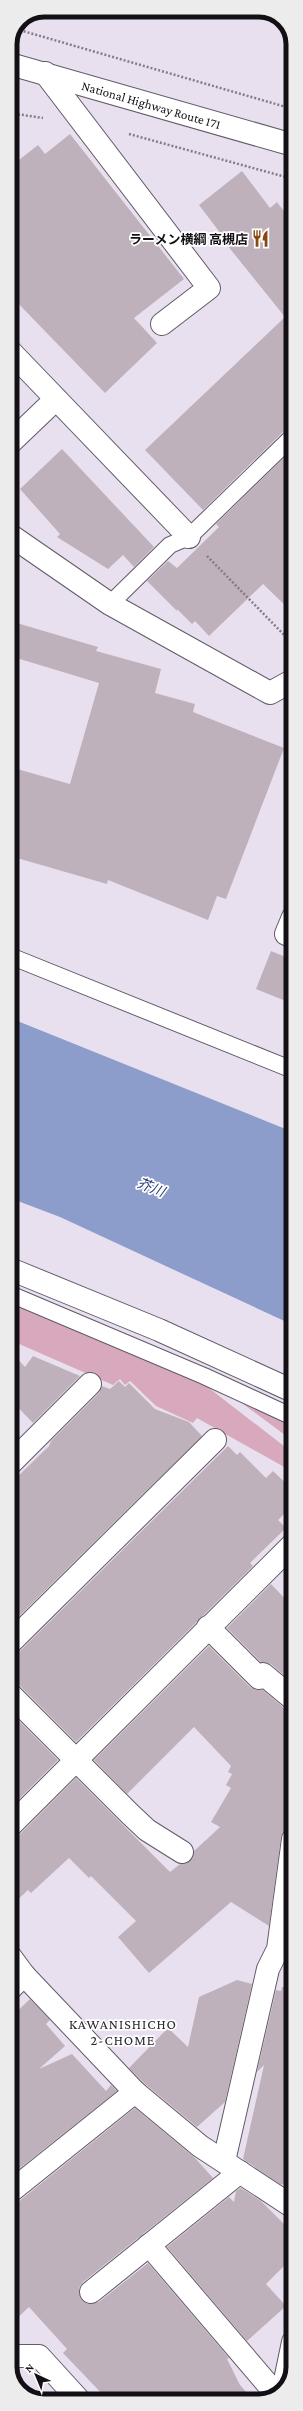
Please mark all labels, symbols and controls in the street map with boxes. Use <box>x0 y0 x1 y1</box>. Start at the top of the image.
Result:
street label: National Highway Route 171 <box>80 78 223 132</box>
restaurant icon: ラーメン横綱 高槻店 <box>251 229 271 249</box>
place label: ラーメン横綱 高槻店 <box>129 232 248 247</box>
water label: 芥川 <box>135 1174 169 1200</box>
district label: KAWANISHICHO 2-CHOME <box>69 2016 177 2048</box>
north arrow <box>16 2355 56 2395</box>
text: N <box>22 2361 36 2375</box>

